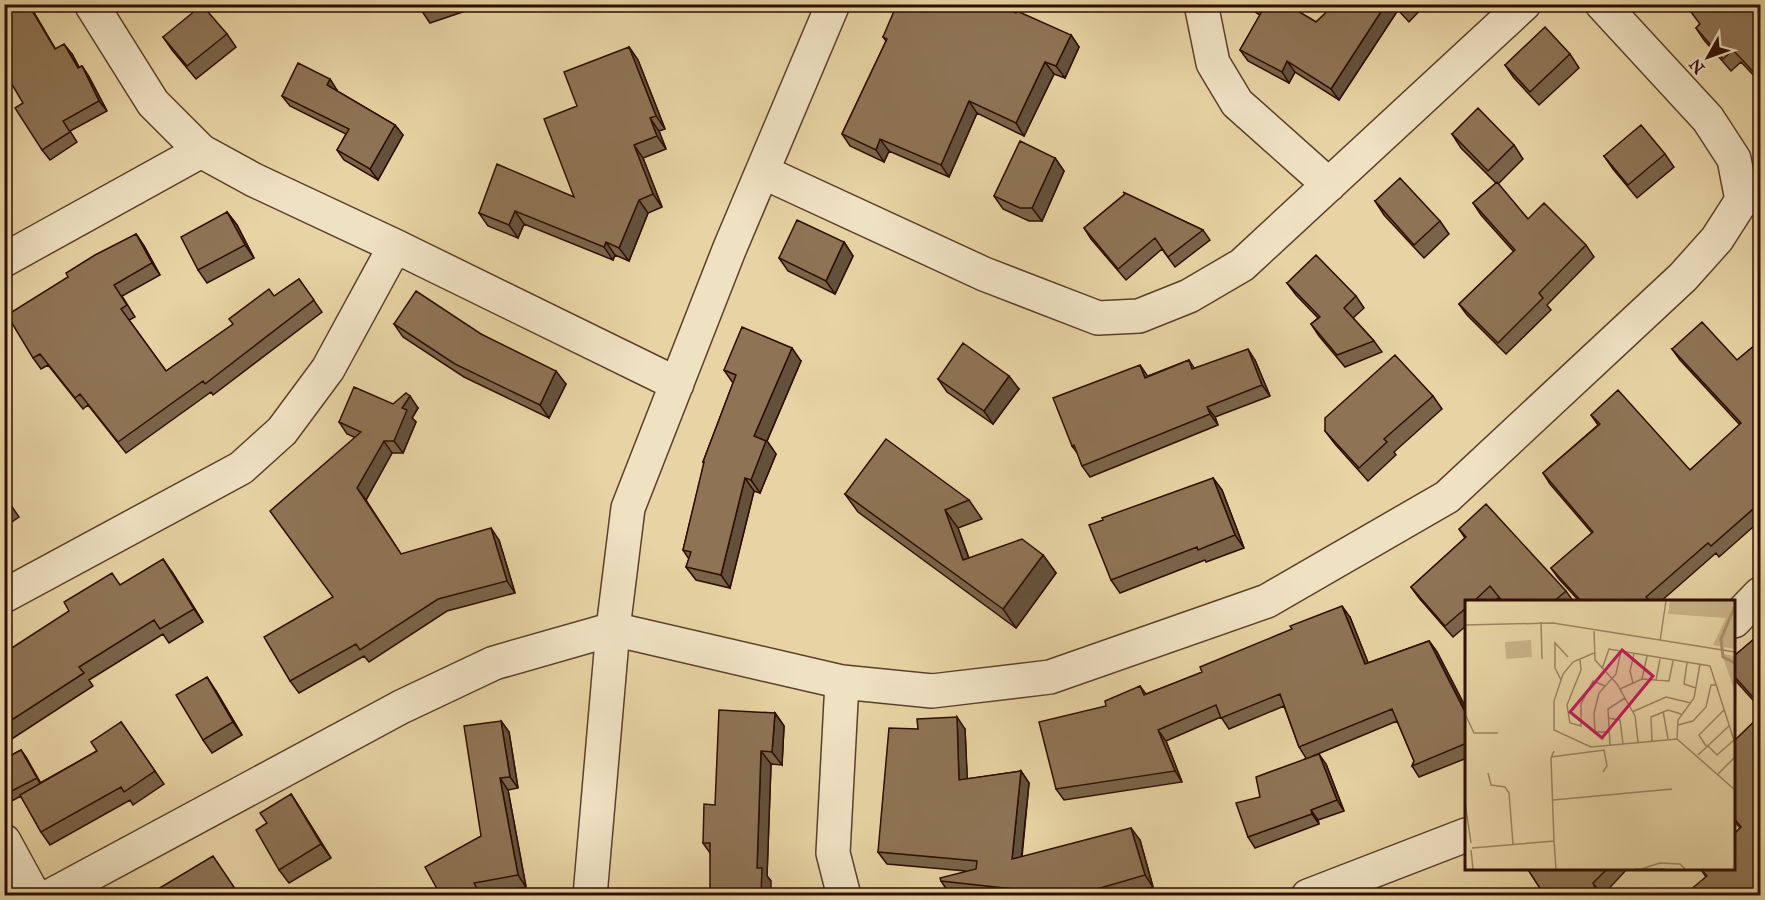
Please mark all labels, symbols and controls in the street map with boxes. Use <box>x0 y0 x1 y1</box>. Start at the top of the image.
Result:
north arrow <box>1678 27 1738 87</box>
text: N <box>1685 55 1709 78</box>
inset map <box>1465 600 1735 870</box>

